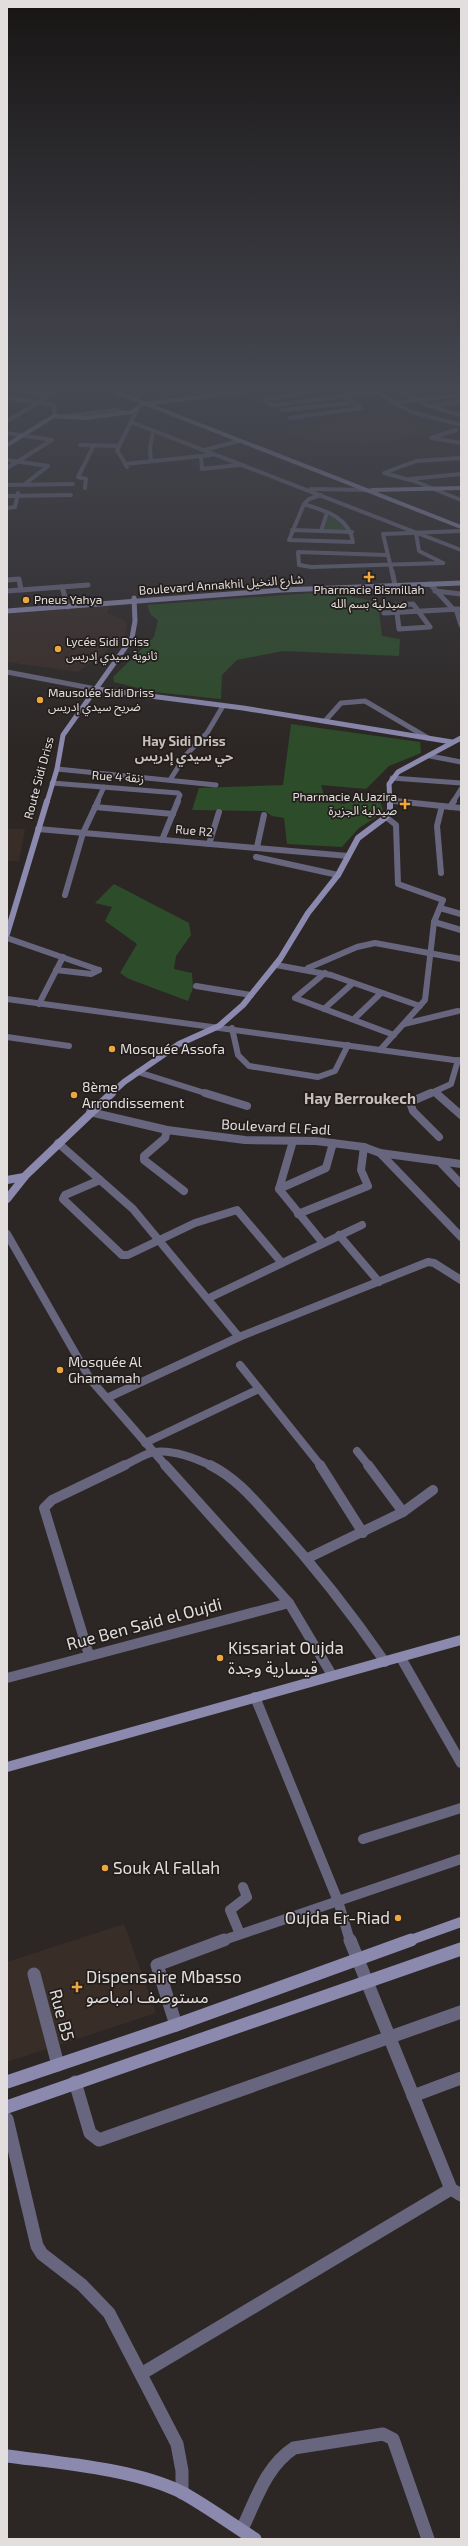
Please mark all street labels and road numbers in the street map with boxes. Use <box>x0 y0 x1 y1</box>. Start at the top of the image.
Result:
street label: Boulevard Annakhil شارع النخيل <box>138 571 304 600</box>
street label: Route Sidi Driss <box>20 735 56 821</box>
street label: Rue 4 زنقة <box>91 767 145 786</box>
street label: Rue R2 <box>175 821 214 839</box>
street label: Boulevard El Fadl <box>221 1115 332 1138</box>
street label: Rue Ben Said el Oujdi <box>64 1593 224 1654</box>
street label: Rue B5 <box>46 1987 79 2043</box>

